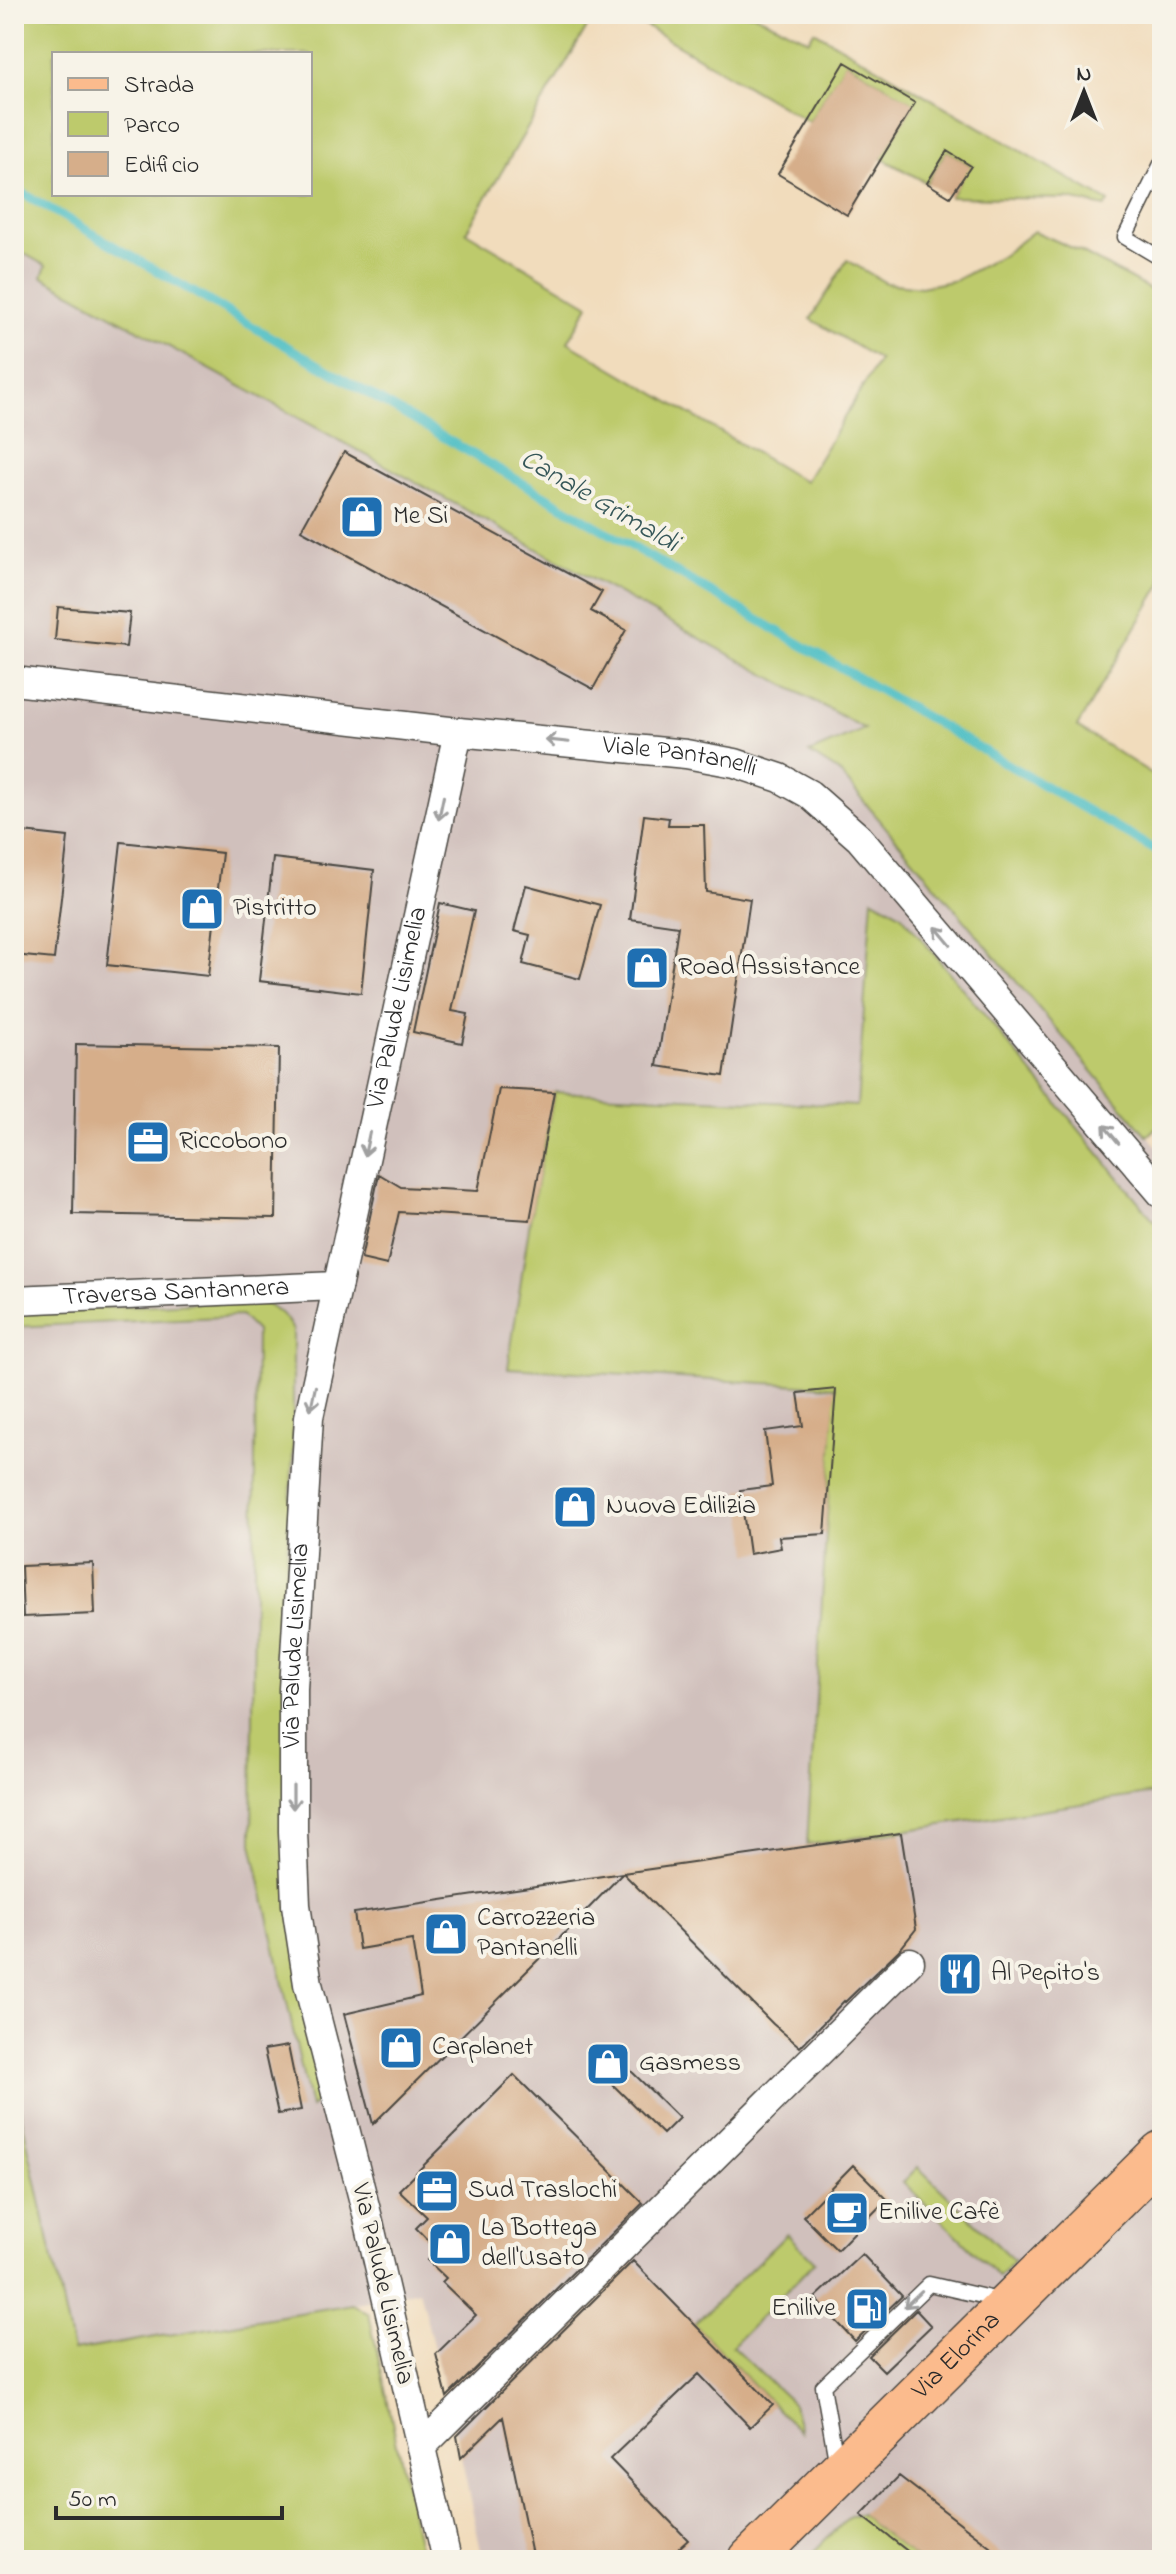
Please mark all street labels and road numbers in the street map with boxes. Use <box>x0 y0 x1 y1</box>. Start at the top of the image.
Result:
street label: Viale Pantanelli <box>600 727 762 788</box>
street label: Via Palude Lisimelia <box>357 903 438 1113</box>
street label: Traversa Santannera <box>62 1269 290 1317</box>
street label: Via Palude Lisimelia <box>274 1542 321 1749</box>
street label: Via Palude Lisimelia <box>340 2179 424 2388</box>
street label: Via Elorina <box>903 2303 1010 2410</box>

